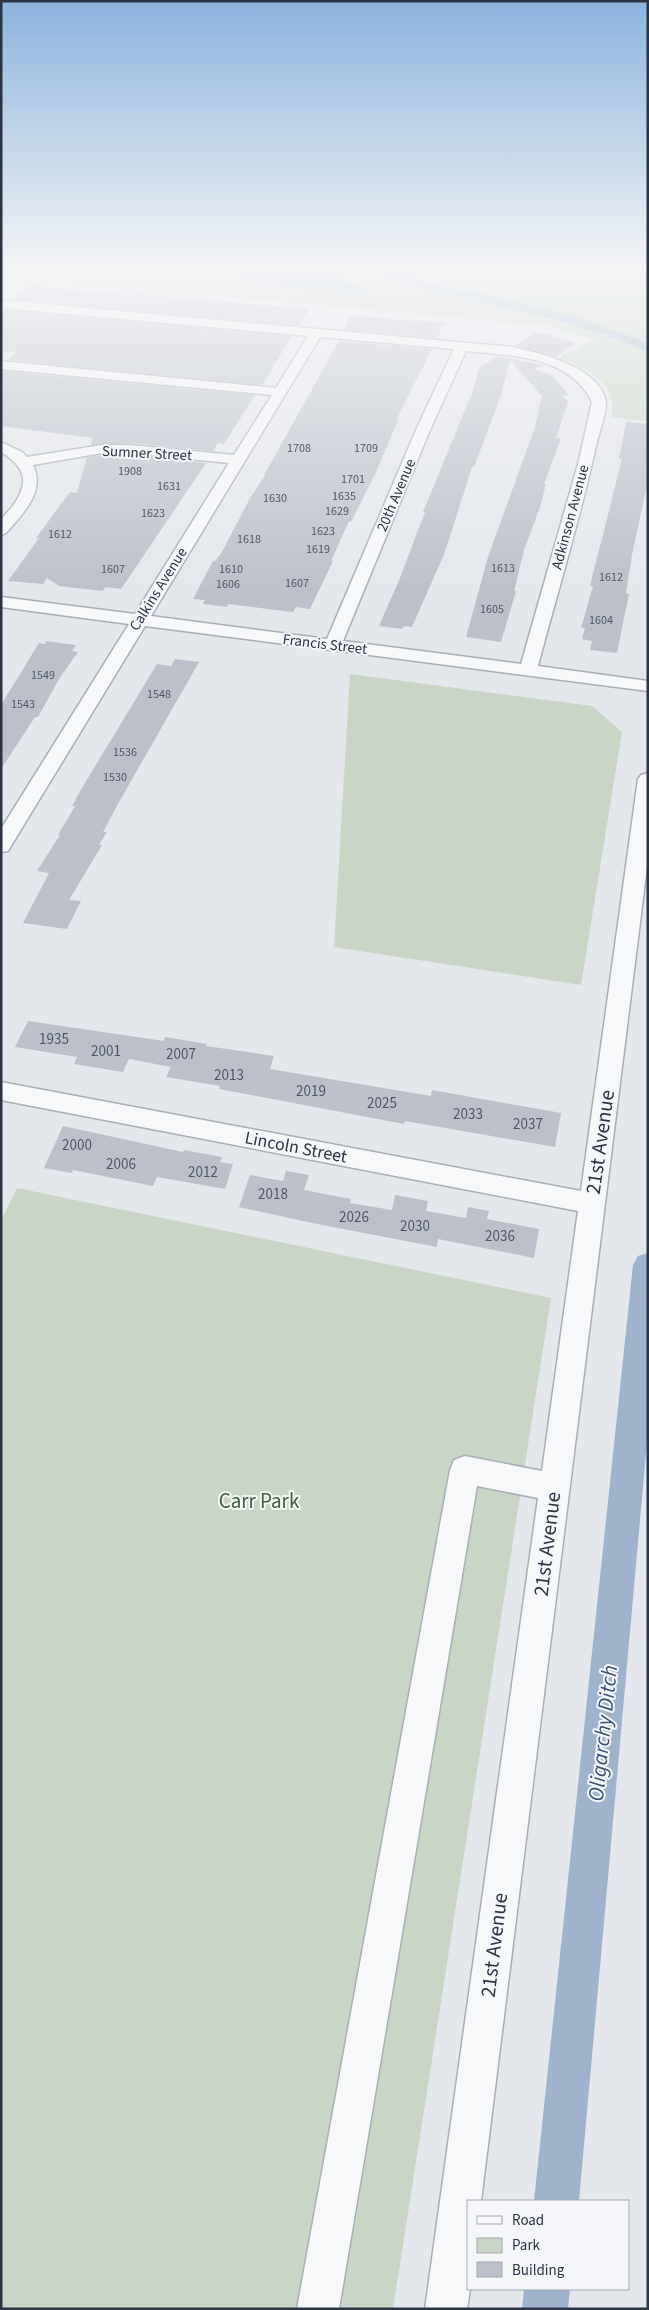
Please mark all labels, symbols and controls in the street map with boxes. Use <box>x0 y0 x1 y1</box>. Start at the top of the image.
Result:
house number: 1708 <box>287 440 311 457</box>
house number: 1709 <box>354 440 378 457</box>
street label: Sumner Street <box>101 441 192 466</box>
street label: 20th Avenue <box>372 455 421 535</box>
street label: Adkinson Avenue <box>546 462 595 572</box>
house number: 1908 <box>118 463 142 480</box>
house number: 1701 <box>341 471 365 488</box>
house number: 1631 <box>157 478 181 495</box>
house number: 1635 <box>332 488 356 505</box>
house number: 1630 <box>263 490 287 507</box>
house number: 1629 <box>325 503 349 520</box>
house number: 1623 <box>141 505 165 522</box>
house number: 1623 <box>311 523 335 540</box>
house number: 1612 <box>48 526 72 543</box>
house number: 1618 <box>237 531 261 548</box>
house number: 1619 <box>306 541 330 558</box>
street label: Calkins Avenue <box>124 544 192 635</box>
house number: 1613 <box>491 560 515 577</box>
house number: 1607 <box>101 561 125 578</box>
house number: 1610 <box>219 561 243 578</box>
house number: 1612 <box>599 569 623 586</box>
house number: 1607 <box>285 575 309 592</box>
house number: 1606 <box>216 576 240 593</box>
house number: 1605 <box>480 601 504 618</box>
house number: 1604 <box>589 612 613 629</box>
street label: Francis Street <box>281 629 368 660</box>
house number: 1549 <box>31 667 55 684</box>
house number: 1548 <box>147 686 171 703</box>
house number: 1543 <box>11 696 35 713</box>
house number: 1536 <box>113 744 137 761</box>
house number: 1530 <box>103 769 127 786</box>
house number: 1935 <box>39 1029 69 1050</box>
house number: 2001 <box>91 1041 121 1062</box>
house number: 2007 <box>166 1044 196 1065</box>
house number: 2013 <box>214 1065 244 1086</box>
house number: 2019 <box>296 1081 326 1102</box>
street label: 21st Avenue <box>578 1088 622 1196</box>
house number: 2025 <box>367 1093 397 1114</box>
house number: 2033 <box>453 1104 483 1125</box>
house number: 2037 <box>513 1114 543 1135</box>
street label: Lincoln Street <box>243 1125 349 1170</box>
house number: 2000 <box>62 1135 92 1156</box>
house number: 2006 <box>106 1154 136 1175</box>
house number: 2012 <box>188 1162 218 1183</box>
house number: 2018 <box>258 1184 288 1205</box>
house number: 2026 <box>339 1207 369 1228</box>
house number: 2030 <box>400 1216 430 1237</box>
house number: 2036 <box>485 1226 515 1247</box>
park label: Carr Park <box>219 1486 300 1516</box>
street label: 21st Avenue <box>526 1490 568 1598</box>
water label: Oligarchy Ditch <box>580 1663 626 1803</box>
street label: 21st Avenue <box>473 1891 515 1999</box>
legend <box>467 2200 629 2290</box>
text: Road <box>512 2210 544 2231</box>
text: Park <box>512 2235 541 2256</box>
text: Building <box>512 2260 565 2281</box>

